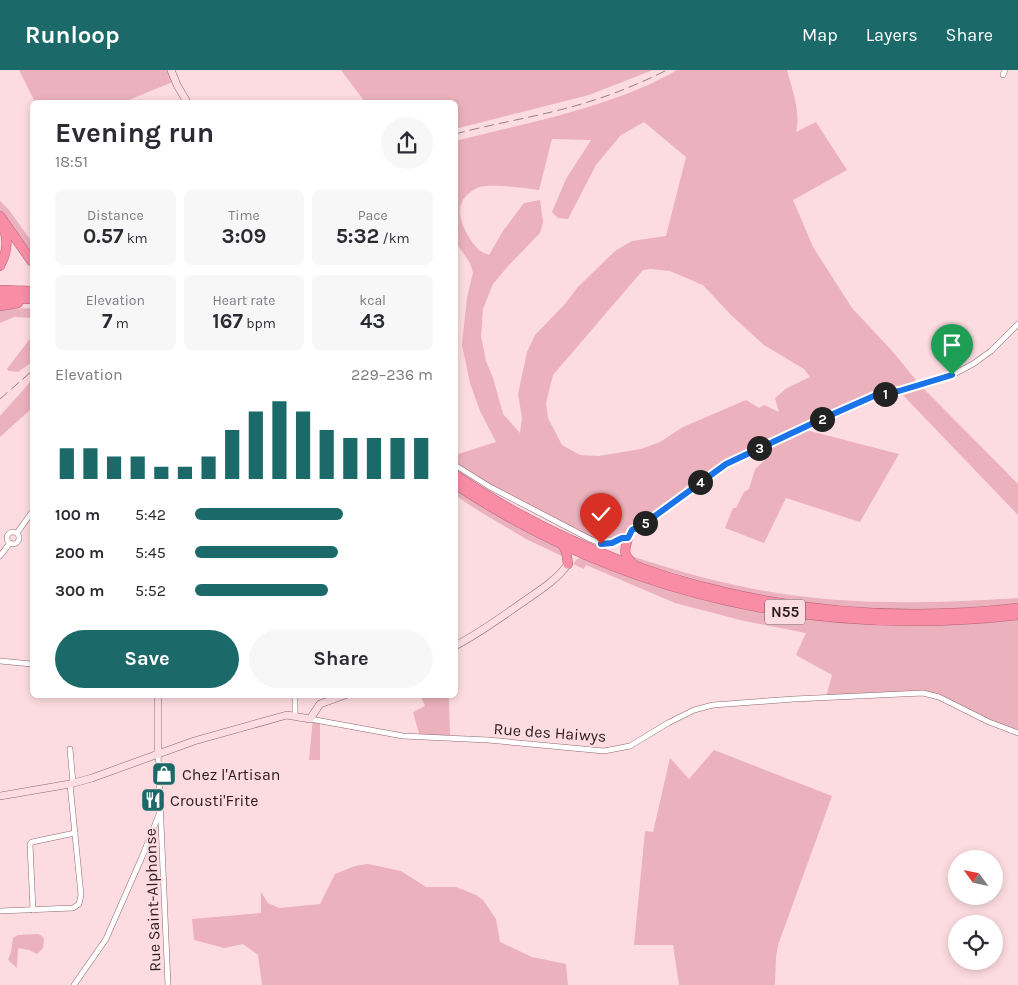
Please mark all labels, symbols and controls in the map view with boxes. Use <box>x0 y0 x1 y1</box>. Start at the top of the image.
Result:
text: Runloop <box>25 21 120 49</box>
text: Map <box>802 24 838 46</box>
text: Layers <box>866 24 918 46</box>
text: Share <box>946 24 993 46</box>
text: Evening run <box>55 116 214 149</box>
button: share <box>381 117 433 169</box>
text: 18:51 <box>55 152 88 171</box>
text: Distance <box>87 207 144 224</box>
text: Time <box>228 207 260 224</box>
text: Pace <box>358 207 388 224</box>
text: 0.57 <box>83 224 123 248</box>
text: 3:09 <box>222 224 266 248</box>
text: 5:32 <box>336 224 379 248</box>
text: km <box>123 230 148 247</box>
text: /km <box>379 230 410 247</box>
text: Elevation <box>86 292 145 309</box>
text: Heart rate <box>212 292 276 309</box>
text: kcal <box>359 292 386 309</box>
text: 7 <box>102 309 112 333</box>
text: 167 <box>212 309 243 333</box>
text: 43 <box>360 309 385 333</box>
text: m <box>112 315 129 332</box>
text: bpm <box>243 315 276 332</box>
pin <box>931 324 973 375</box>
icon: arrive <box>938 331 966 359</box>
text: Elevation <box>55 365 123 384</box>
text: 229–236 m <box>351 365 433 384</box>
pin: 1 <box>872 382 898 406</box>
text: 1 <box>883 386 888 403</box>
pin: 2 <box>810 406 834 432</box>
text: 2 <box>818 411 827 428</box>
pin: 3 <box>746 436 772 460</box>
text: 3 <box>755 440 764 457</box>
pin: 4 <box>688 470 712 494</box>
text: 4 <box>696 474 705 491</box>
pin <box>580 493 622 544</box>
icon: check <box>587 500 615 528</box>
text: 100 m <box>55 505 100 524</box>
text: 5:42 <box>135 505 166 524</box>
pin: 5 <box>632 510 658 536</box>
text: 5 <box>641 515 650 532</box>
text: 200 m <box>55 543 104 562</box>
text: 5:45 <box>135 543 166 562</box>
text: 300 m <box>55 581 104 600</box>
text: 5:52 <box>135 581 166 600</box>
road number: N55 <box>765 600 805 624</box>
button: Save <box>55 630 239 688</box>
button: Share <box>249 630 433 688</box>
street label: Rue des Haiwys <box>493 719 607 746</box>
shop icon: Chez l'Artisan <box>151 761 177 787</box>
place label: Chez l'Artisan <box>182 765 280 784</box>
restaurant icon: Crousti'Frite <box>140 787 166 813</box>
place label: Crousti'Frite <box>170 791 259 810</box>
street label: Rue Saint-Alphonse <box>140 828 165 972</box>
north arrow <box>948 850 1002 905</box>
map controls <box>948 850 1003 970</box>
button: locate <box>948 915 1003 970</box>

